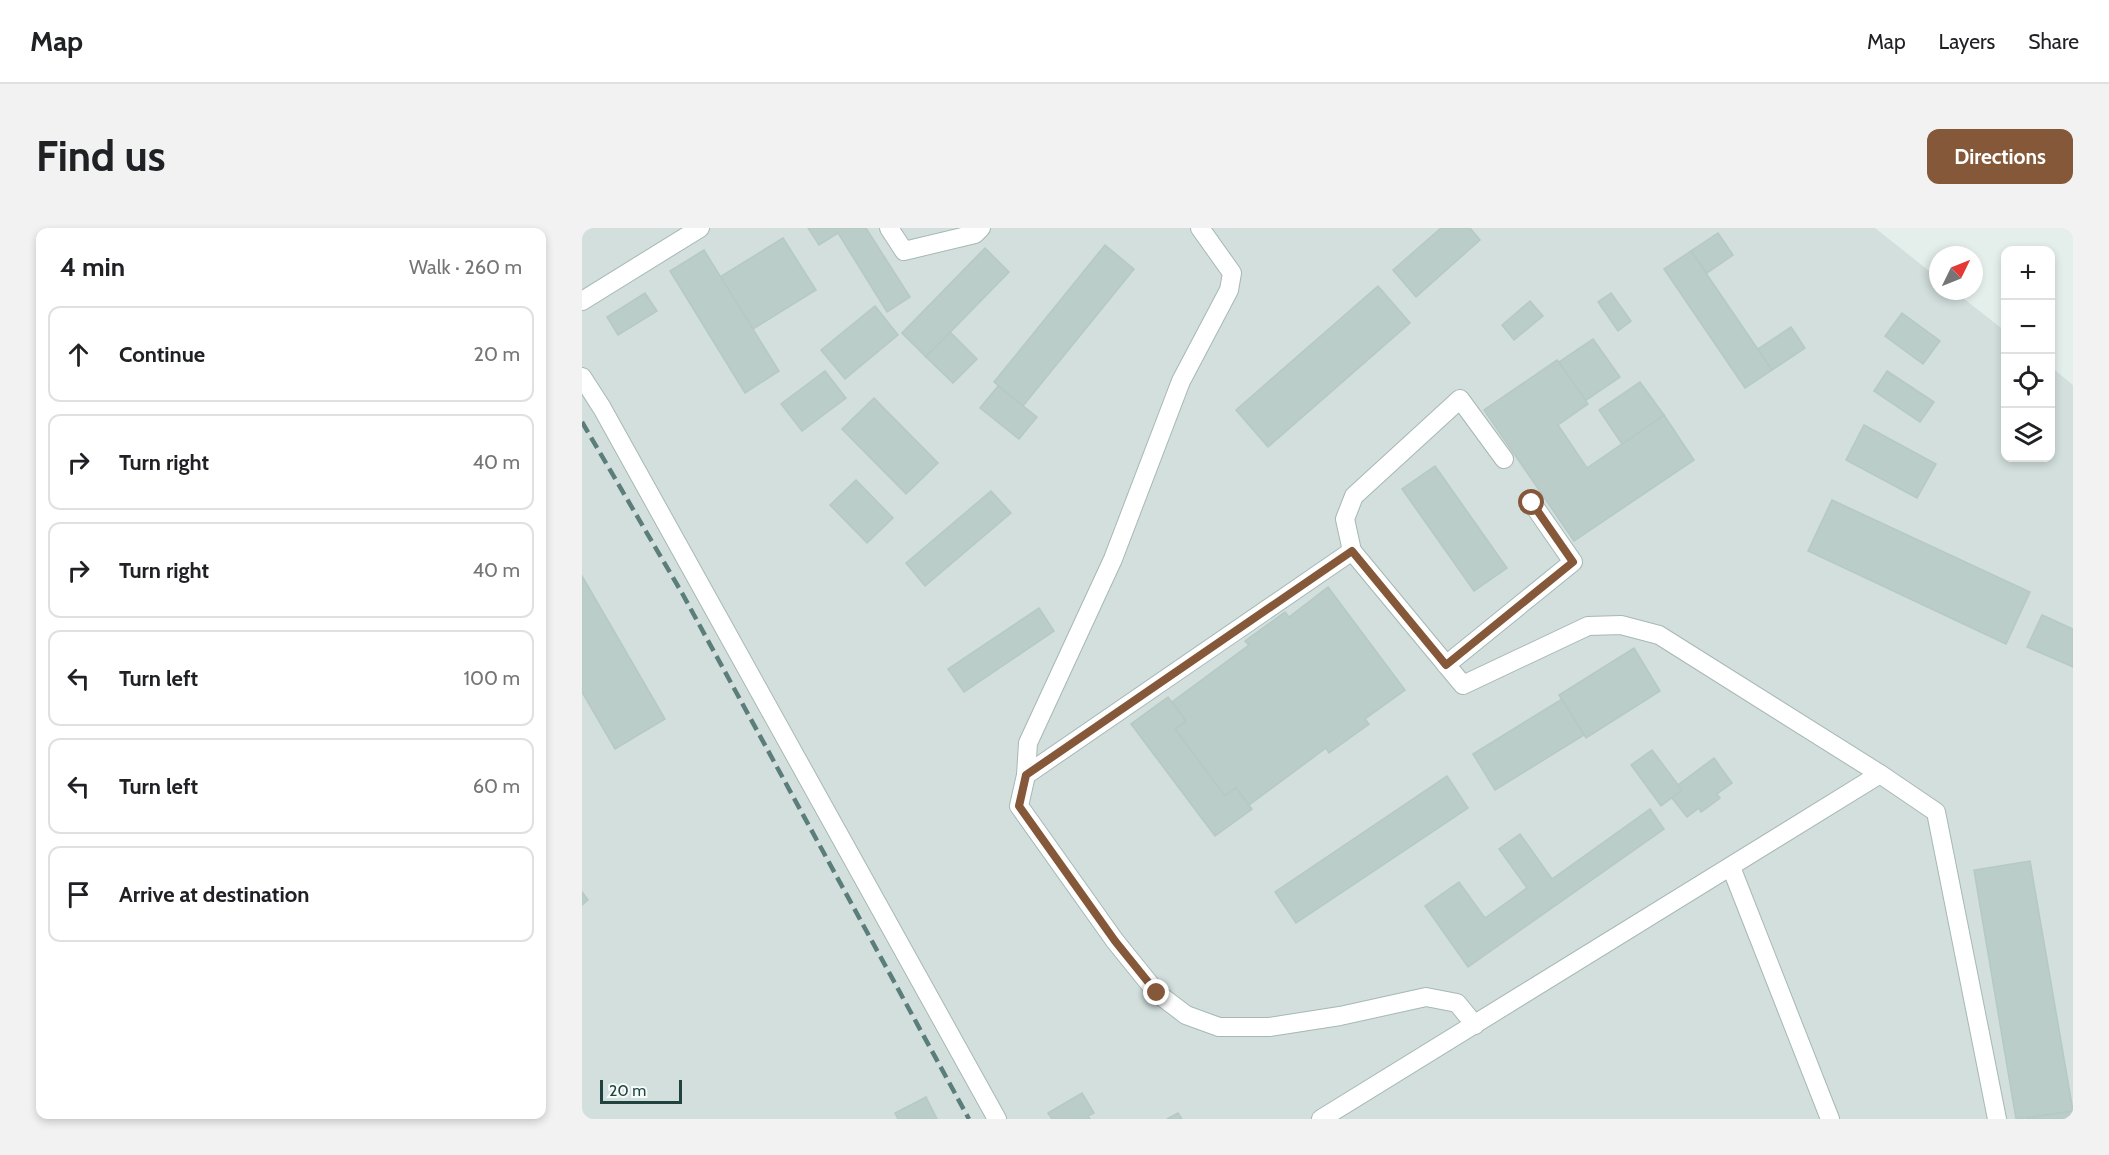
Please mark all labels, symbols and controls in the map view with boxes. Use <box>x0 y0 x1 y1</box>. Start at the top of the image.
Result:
text: Map <box>30 24 83 58</box>
text: Map <box>1867 29 1906 54</box>
text: Layers <box>1939 29 1995 54</box>
text: Share <box>2028 29 2079 54</box>
button: Directions <box>1927 129 2073 184</box>
text: Find us <box>36 130 165 182</box>
north arrow <box>1929 246 1983 300</box>
map controls <box>2001 246 2055 462</box>
button: + <box>2001 246 2055 300</box>
text: 4 min <box>60 251 125 283</box>
text: Walk · 260 m <box>409 255 522 279</box>
button: − <box>2001 300 2055 354</box>
icon: ahead <box>62 338 95 371</box>
text: Continue <box>119 341 205 368</box>
text: 20 m <box>474 342 520 366</box>
button: locate <box>2001 354 2055 408</box>
button: layers <box>2001 408 2055 462</box>
icon: right <box>62 446 95 479</box>
text: Turn right <box>119 449 209 476</box>
text: 40 m <box>472 450 520 474</box>
route start <box>1518 489 1544 515</box>
icon: right <box>62 554 95 587</box>
text: Turn right <box>119 557 209 584</box>
text: 40 m <box>472 558 520 582</box>
icon: left <box>62 662 95 695</box>
text: Turn left <box>119 665 198 692</box>
text: 100 m <box>464 666 520 690</box>
icon: left <box>62 770 95 803</box>
text: Turn left <box>119 773 198 800</box>
text: 60 m <box>473 774 520 798</box>
icon: arrive <box>62 878 95 911</box>
text: Arrive at destination <box>119 881 309 908</box>
route end <box>1143 979 1169 1005</box>
scale bar <box>600 1077 682 1104</box>
text: 20 m <box>609 1081 646 1100</box>

